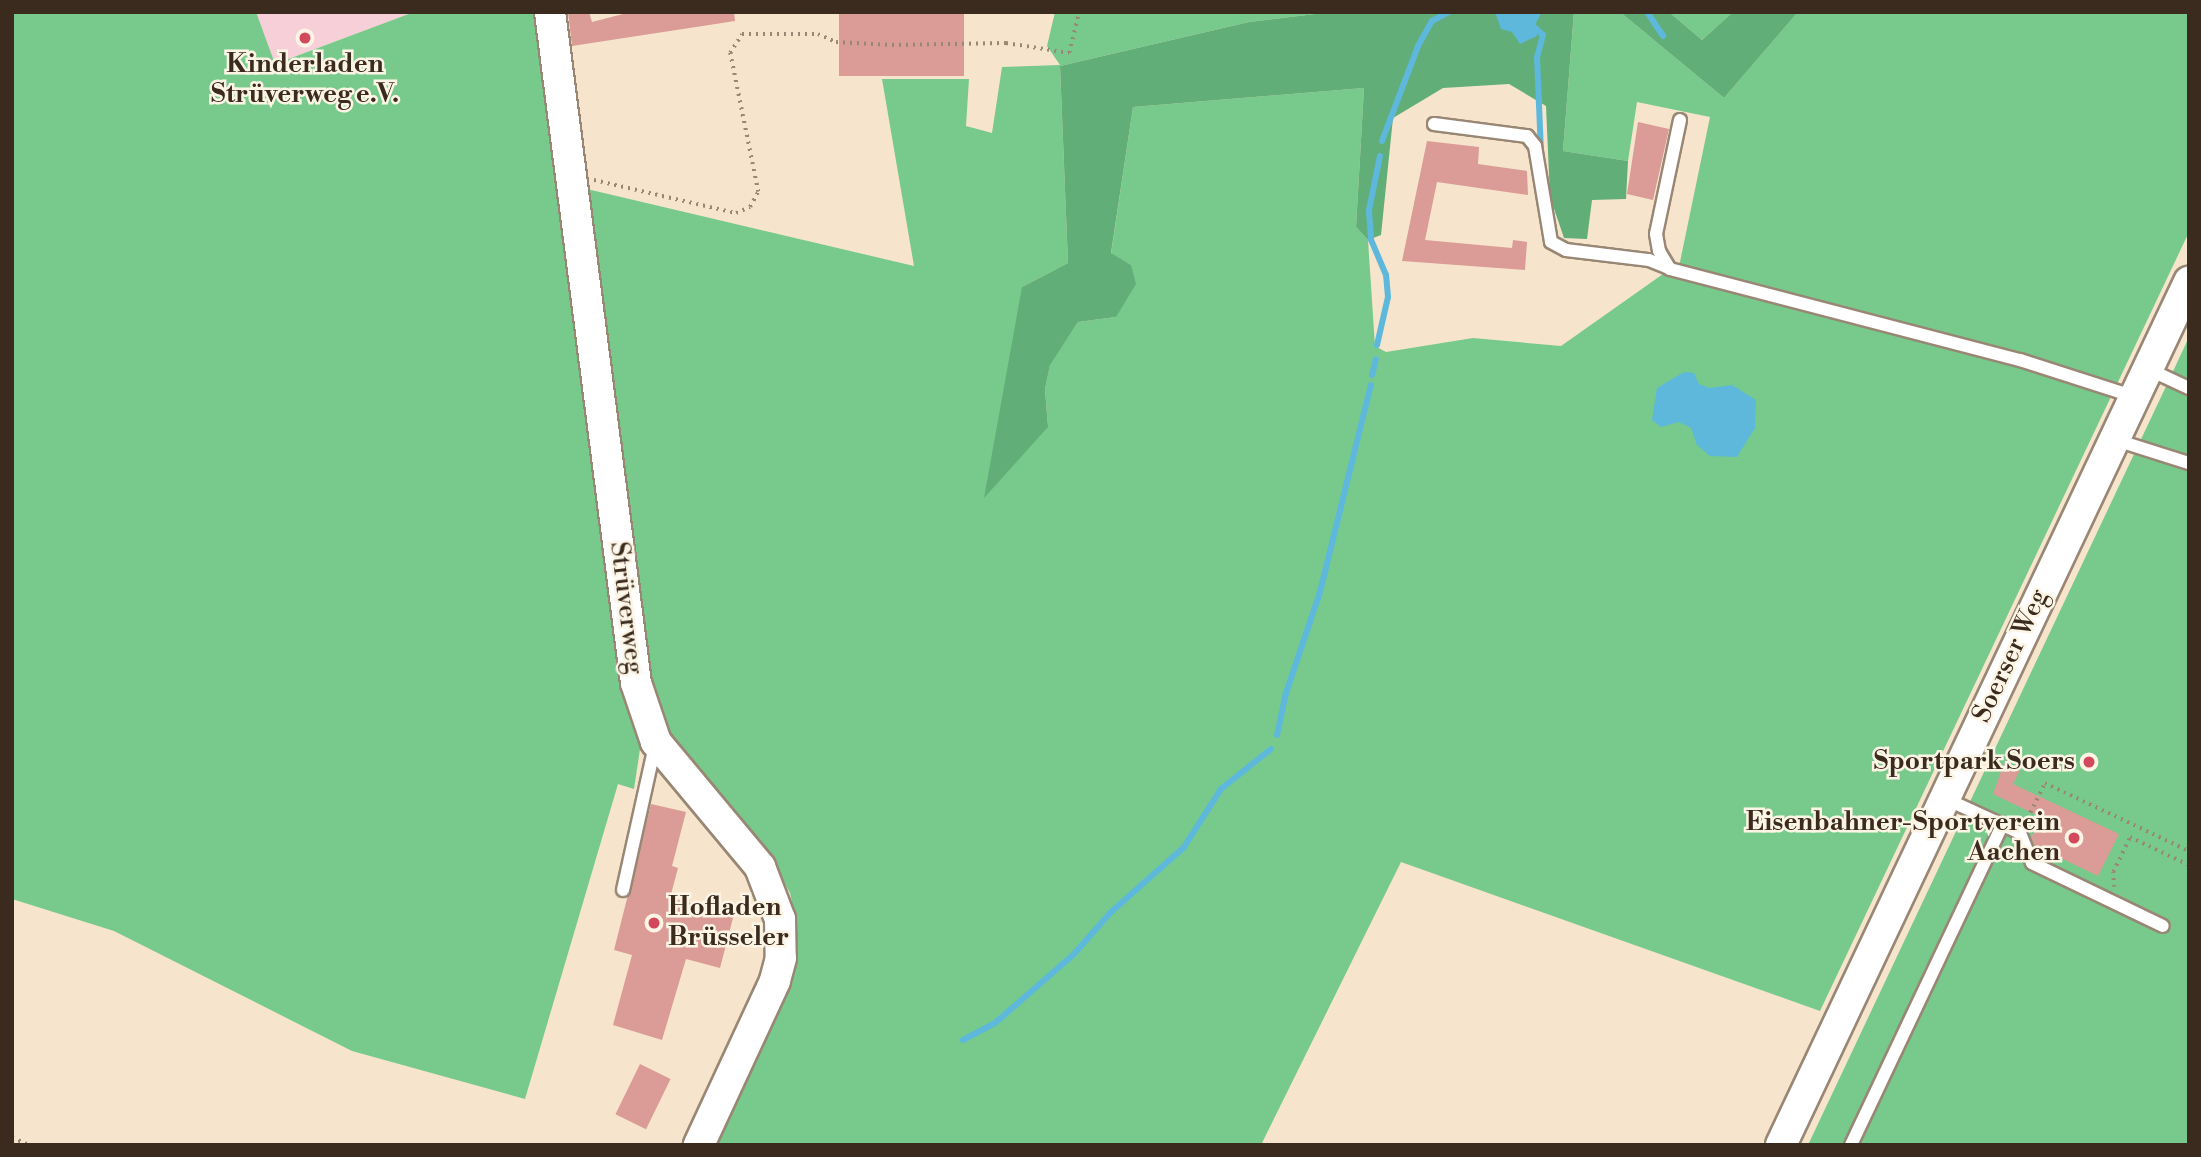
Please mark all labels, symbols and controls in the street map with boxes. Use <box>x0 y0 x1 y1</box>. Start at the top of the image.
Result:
marker: Kinderladen Strüverweg e.V. <box>297 30 313 46</box>
place label: Kinderladen Strüverweg e.V. <box>211 49 399 110</box>
street label: Strüverweg <box>602 540 650 676</box>
street label: Soerser Weg <box>1967 584 2055 728</box>
place label: Sportpark Soers <box>1874 746 2075 778</box>
marker: Sportpark Soers <box>2081 754 2097 770</box>
place label: Eisenbahner-Sportverein Aachen <box>1746 807 2060 868</box>
marker: Eisenbahner-Sportverein Aachen <box>2066 830 2082 846</box>
place label: Hofladen Brüsseler <box>668 892 789 954</box>
marker: Hofladen Brüsseler <box>646 915 662 931</box>

